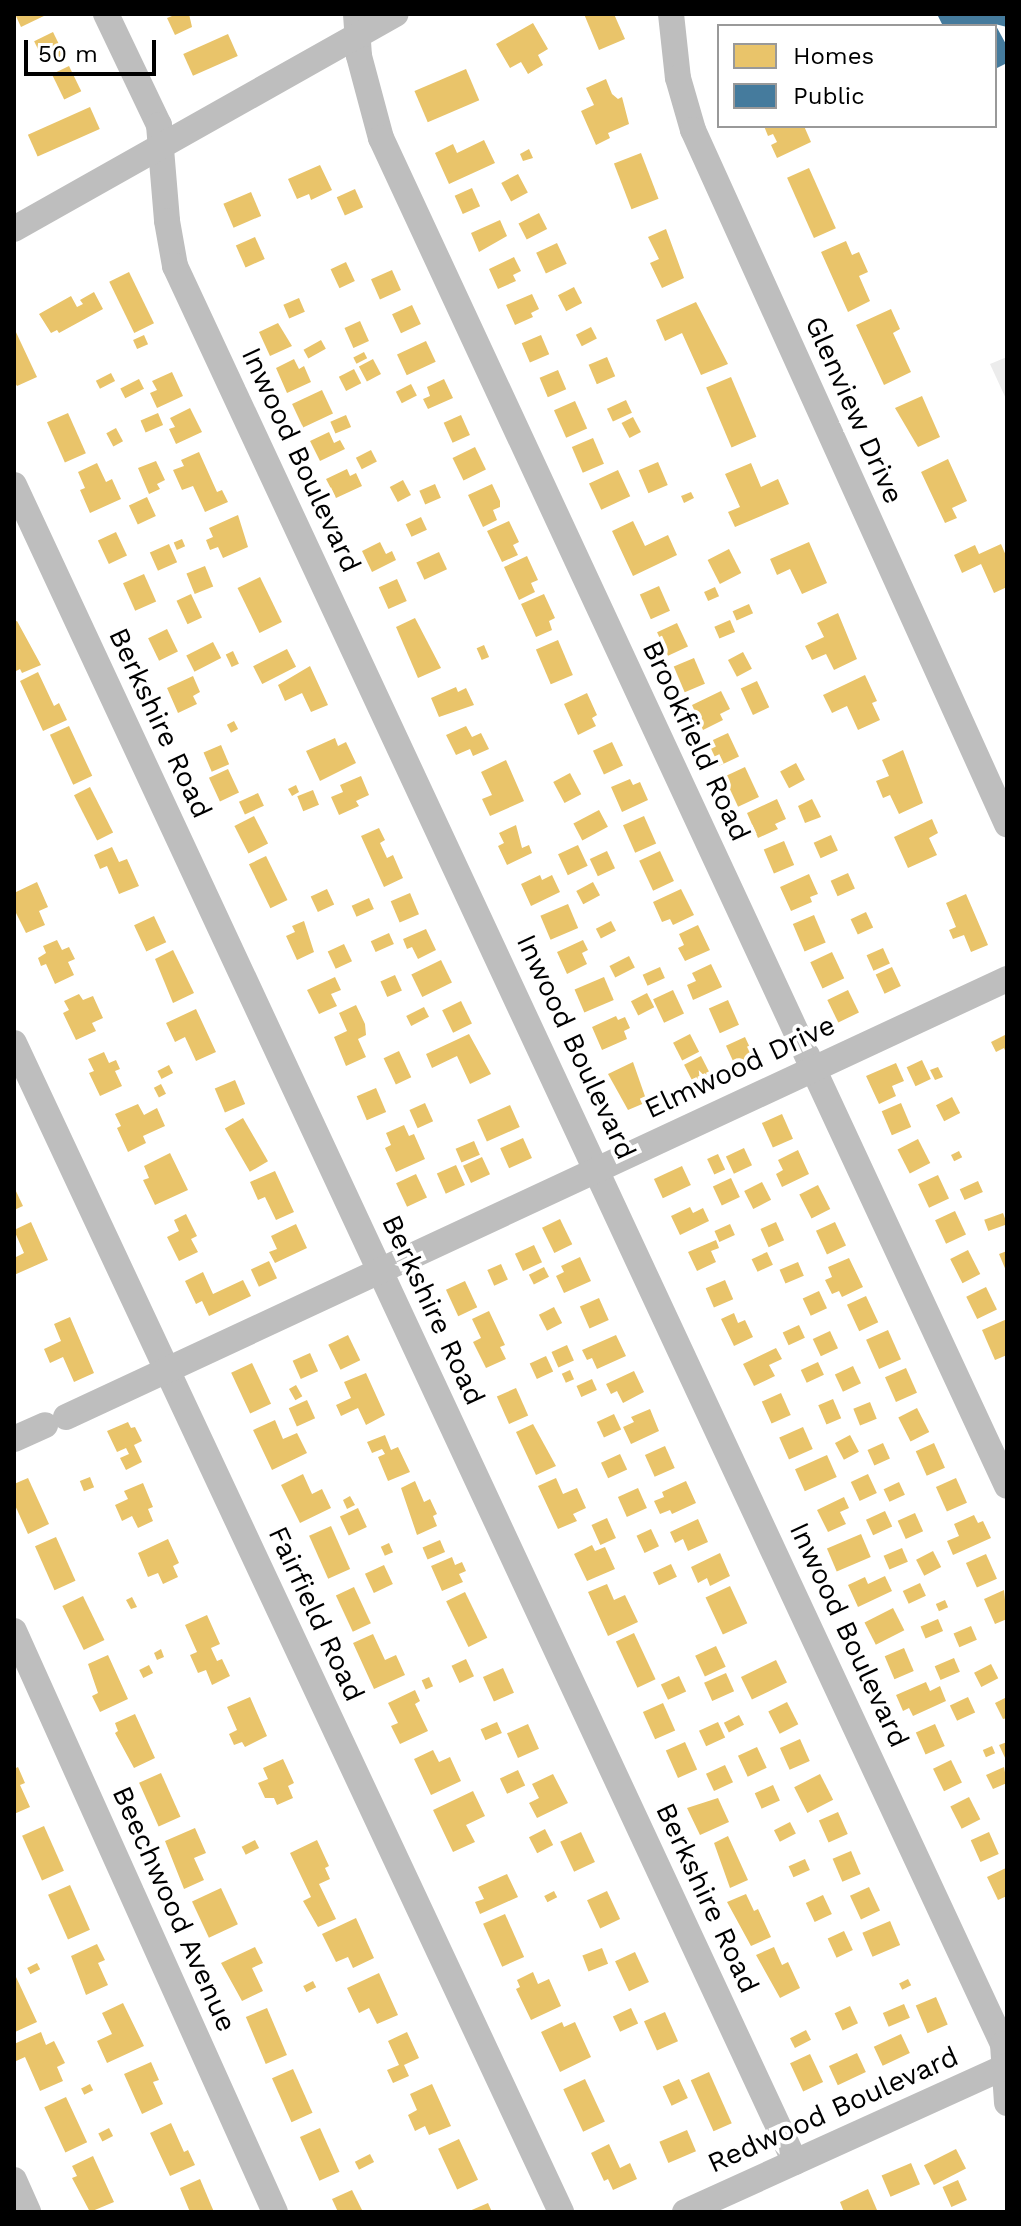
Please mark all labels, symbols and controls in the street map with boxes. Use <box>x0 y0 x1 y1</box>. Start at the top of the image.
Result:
scale bar <box>28 24 160 74</box>
legend <box>717 24 997 128</box>
text: 50 m <box>38 40 98 68</box>
text: Homes <box>793 42 874 70</box>
text: Public <box>793 82 865 110</box>
street label: Glenview Drive <box>797 311 911 509</box>
street label: Inwood Boulevard <box>234 342 368 578</box>
street label: Berkshire Road <box>101 623 219 823</box>
street label: Brookfield Road <box>635 635 757 847</box>
street label: Inwood Boulevard <box>509 929 643 1165</box>
street label: Elmwood Drive <box>639 1008 841 1126</box>
street label: Berkshire Road <box>374 1210 492 1410</box>
street label: Inwood Boulevard <box>782 1517 916 1753</box>
street label: Fairfield Road <box>261 1521 371 1707</box>
street label: Beechwood Avenue <box>105 1781 243 2037</box>
street label: Berkshire Road <box>648 1798 766 1998</box>
street label: Redwood Boulevard <box>702 2040 964 2180</box>

